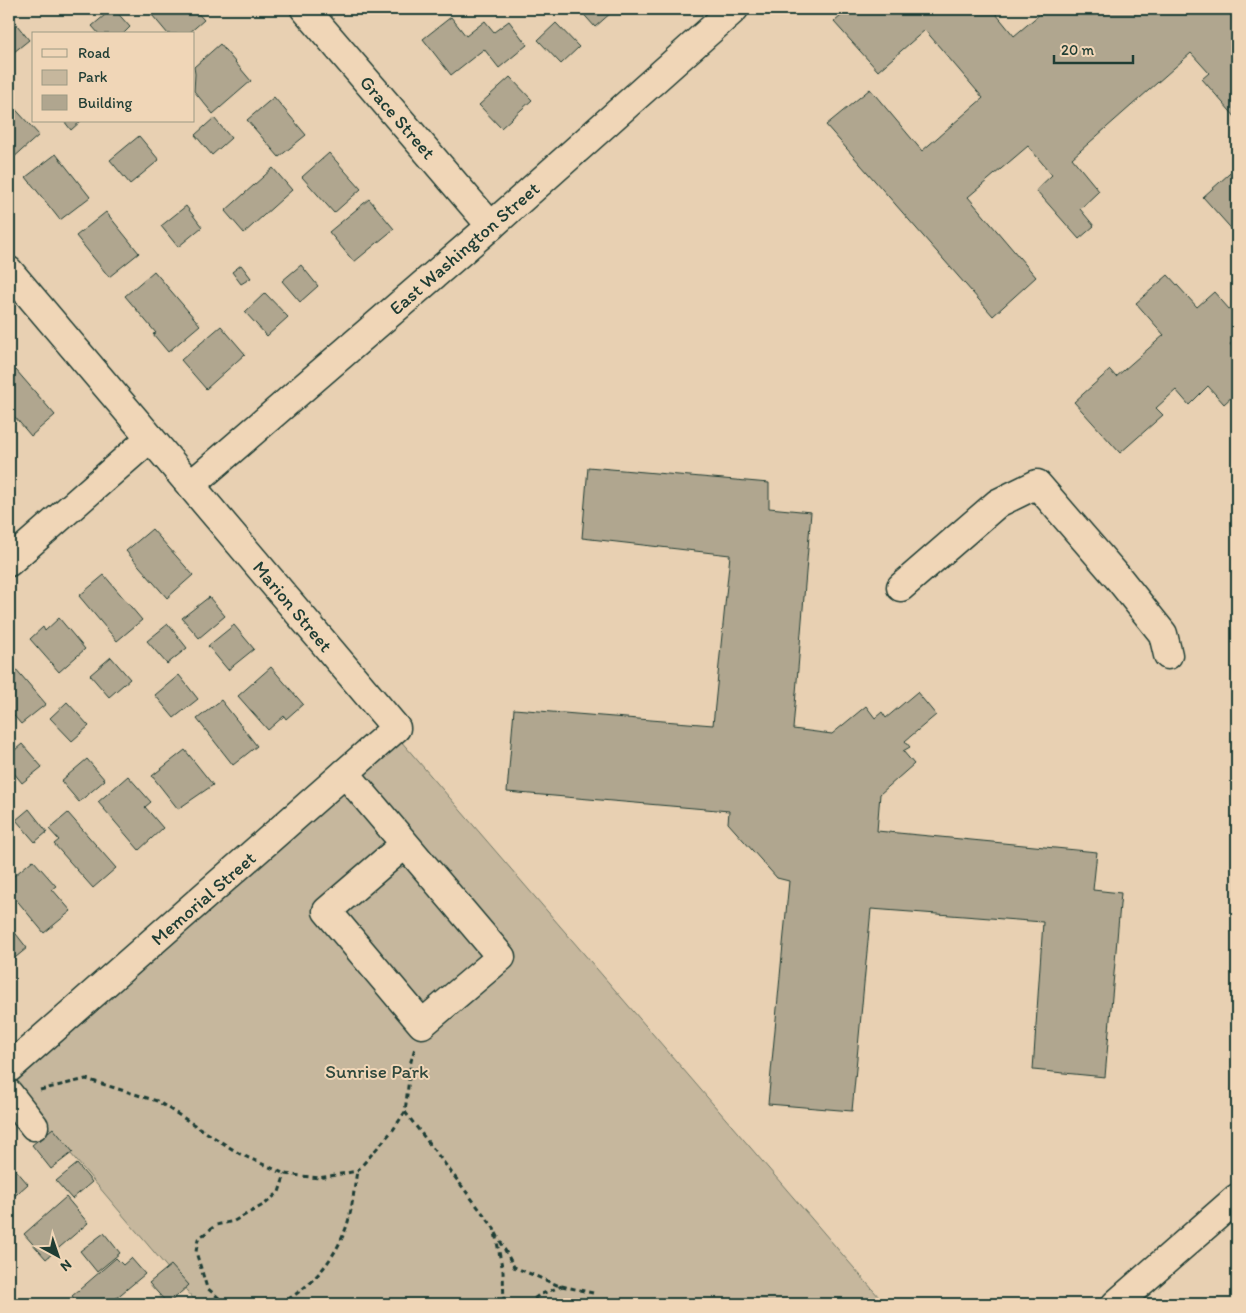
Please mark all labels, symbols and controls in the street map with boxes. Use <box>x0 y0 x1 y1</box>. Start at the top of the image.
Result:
legend <box>32 32 195 122</box>
scale bar <box>1054 32 1132 64</box>
text: 20 m <box>1061 41 1095 59</box>
text: Road <box>78 44 111 62</box>
text: Park <box>78 68 108 86</box>
street label: Grace Street <box>355 71 440 164</box>
text: Building <box>78 94 132 112</box>
street label: East Washington Street <box>385 177 544 320</box>
street label: Marion Street <box>248 556 337 657</box>
street label: Memorial Street <box>146 847 260 950</box>
park label: Sunrise Park <box>325 1060 429 1083</box>
north arrow <box>32 1230 82 1280</box>
text: N <box>57 1256 75 1275</box>

